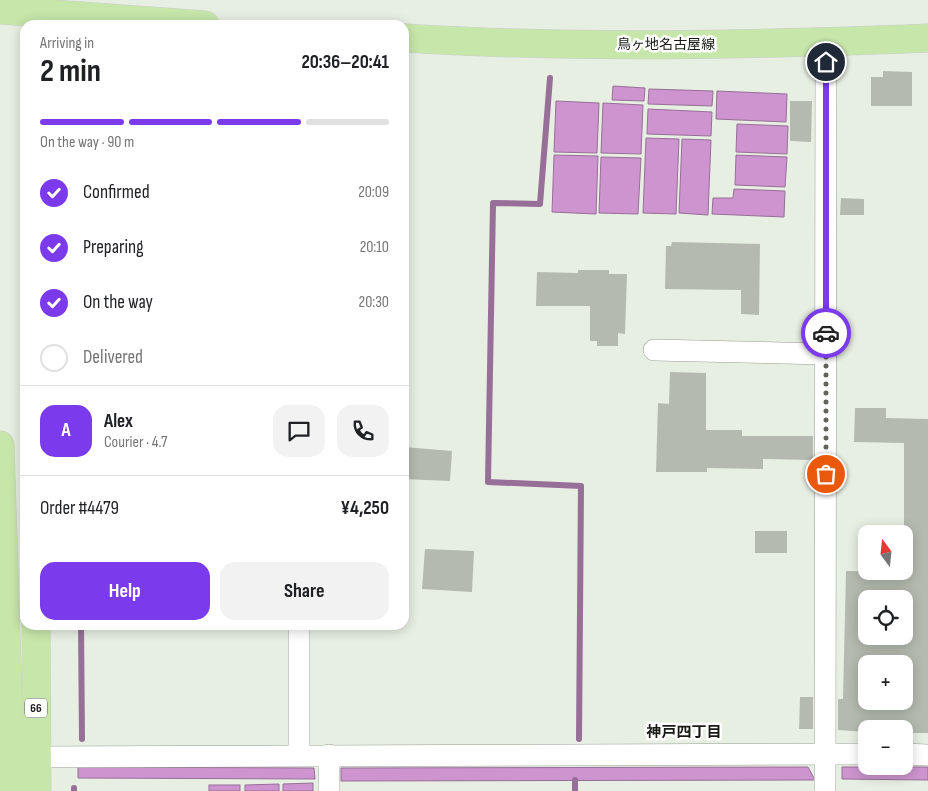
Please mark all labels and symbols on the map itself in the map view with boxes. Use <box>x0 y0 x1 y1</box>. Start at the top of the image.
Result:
street label: 鳥ヶ地名古屋線 <box>617 36 715 53</box>
pin <box>805 41 847 83</box>
courier <box>801 308 851 358</box>
pin <box>805 453 847 495</box>
north arrow <box>858 525 912 580</box>
road number: 66 <box>25 698 47 718</box>
district label: 神戸四丁目 <box>645 723 722 742</box>

